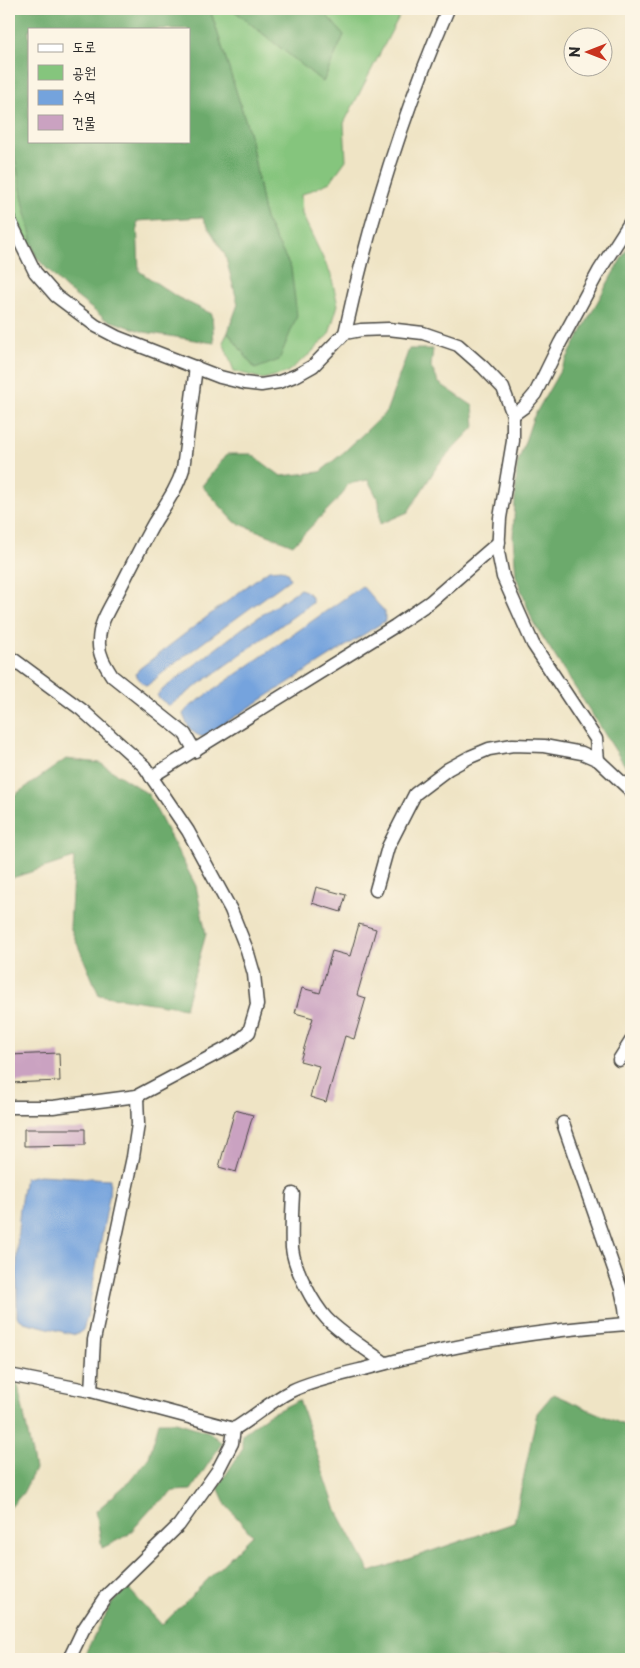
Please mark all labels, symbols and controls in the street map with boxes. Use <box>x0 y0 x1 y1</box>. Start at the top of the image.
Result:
legend <box>28 28 190 142</box>
north arrow <box>562 28 612 78</box>
text: 도로 <box>72 34 96 57</box>
text: N <box>564 46 585 58</box>
text: 공원 <box>72 60 96 83</box>
text: 수역 <box>72 84 96 107</box>
text: 건물 <box>72 110 96 133</box>

